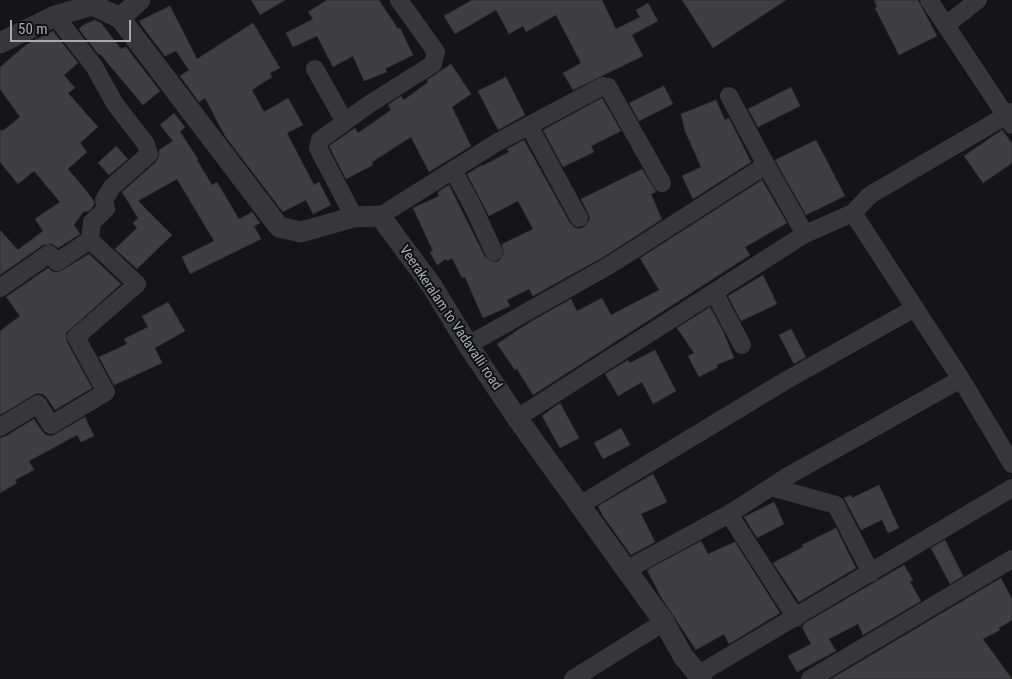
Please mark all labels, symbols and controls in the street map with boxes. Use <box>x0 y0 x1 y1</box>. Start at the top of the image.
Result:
scale bar <box>12 10 134 42</box>
text: 50 m <box>18 20 48 38</box>
street label: Veerakeralam to Vadavalli road <box>395 243 505 393</box>

